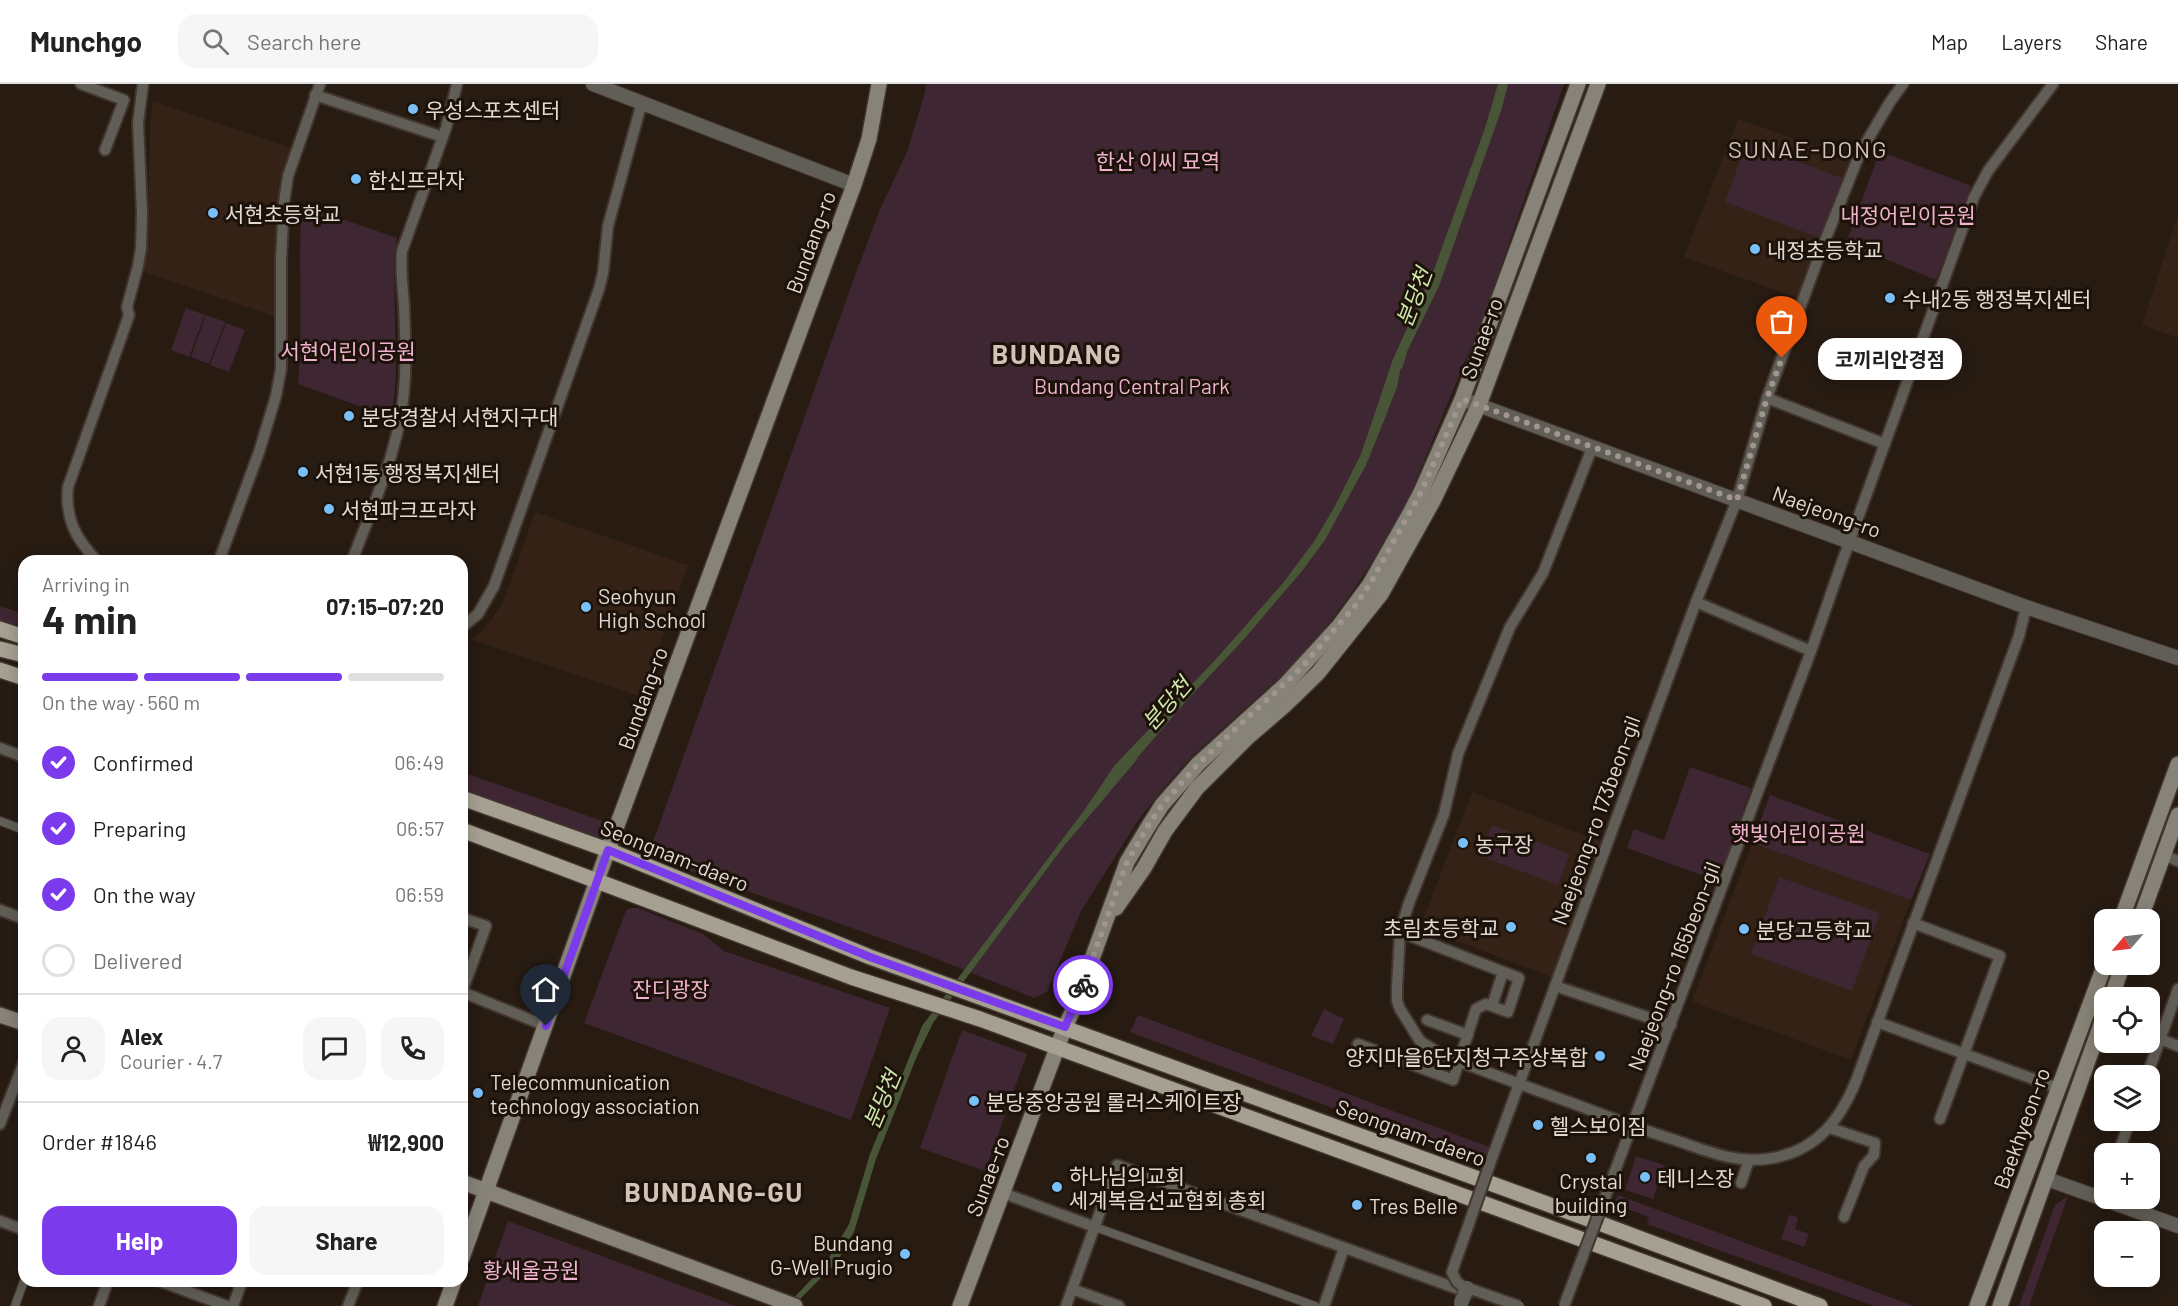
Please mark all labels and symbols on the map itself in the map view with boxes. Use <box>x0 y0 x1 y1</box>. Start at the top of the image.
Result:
place label: 우성스포츠센터 <box>425 97 560 122</box>
marker: 우성스포츠센터 <box>406 102 420 116</box>
district label: SUNAE-DONG <box>1728 134 1888 163</box>
park label: 한산 이씨 묘역 <box>1096 148 1220 173</box>
place label: 한신프라자 <box>368 167 465 192</box>
marker: 한신프라자 <box>349 172 363 186</box>
street label: Bundang-ro <box>780 187 840 297</box>
place label: 서현초등학교 <box>225 201 341 226</box>
park label: 내정어린이공원 <box>1840 202 1976 227</box>
marker: 서현초등학교 <box>206 206 220 220</box>
place label: 내정초등학교 <box>1767 237 1883 262</box>
marker: 내정초등학교 <box>1748 242 1762 256</box>
water label: 분당천 <box>1390 261 1437 330</box>
place label: 수내2동 행정복지센터 <box>1902 286 2091 311</box>
marker: 수내2동 행정복지센터 <box>1883 291 1897 305</box>
street label: Sunae-ro <box>1455 294 1507 382</box>
pin <box>1756 296 1807 358</box>
district label: BUNDANG <box>992 337 1122 369</box>
callout: 코끼리안경점 <box>1818 337 1962 379</box>
park label: 서현어린이공원 <box>280 338 416 363</box>
park label: Bundang Central Park <box>1034 373 1230 398</box>
place label: 분당경찰서 서현지구대 <box>361 404 558 429</box>
marker: 분당경찰서 서현지구대 <box>342 409 356 423</box>
place label: 서현1동 행정복지센터 <box>315 460 500 485</box>
marker: 서현1동 행정복지센터 <box>296 465 310 479</box>
street label: Naejeong-ro <box>1769 480 1885 542</box>
place label: 서현파크프라자 <box>341 497 476 522</box>
marker: 서현파크프라자 <box>322 502 336 516</box>
place label: Seohyun High School <box>598 583 706 632</box>
marker: Seohyun High School <box>579 600 593 614</box>
street label: Bundang-ro <box>612 643 672 753</box>
water label: 분당천 <box>1136 669 1198 734</box>
street label: Naejeong-ro 173beon-gil <box>1545 712 1645 928</box>
street label: Seongnam-daero <box>597 814 753 896</box>
park label: 햇빛어린이공원 <box>1730 820 1866 845</box>
place label: 농구장 <box>1475 831 1533 856</box>
marker: 농구장 <box>1456 836 1470 850</box>
street label: Naejeong-ro 165beon-gil <box>1622 858 1724 1074</box>
north arrow <box>2094 909 2160 975</box>
place label: 초림초등학교 <box>1383 915 1499 940</box>
place label: 분당고등학교 <box>1756 917 1872 942</box>
marker: 초림초등학교 <box>1504 920 1518 934</box>
marker: 분당고등학교 <box>1737 922 1751 936</box>
courier <box>1053 955 1113 1015</box>
pin <box>520 964 571 1026</box>
park label: 잔디광장 <box>632 976 710 1001</box>
place label: 양지마을6단지청구주상복합 <box>1345 1044 1588 1069</box>
marker: 양지마을6단지청구주상복합 <box>1593 1049 1607 1063</box>
water label: 분당천 <box>857 1063 906 1132</box>
street label: Baekhyeon-ro <box>1988 1064 2054 1192</box>
place label: Telecommunication technology association <box>490 1069 700 1118</box>
marker: Telecommunication technology association <box>471 1086 485 1100</box>
place label: 분당중앙공원 롤러스케이트장 <box>986 1089 1241 1114</box>
street label: Seongnam-daero <box>1333 1093 1489 1171</box>
marker: 분당중앙공원 롤러스케이트장 <box>967 1094 981 1108</box>
place label: 헬스보이짐 <box>1550 1113 1647 1138</box>
marker: 헬스보이짐 <box>1531 1118 1545 1132</box>
street label: Sunae-ro <box>960 1132 1014 1220</box>
marker: Crystal building <box>1584 1151 1598 1165</box>
place label: 하나님의교회 세계복음선교협회 총회 <box>1069 1163 1266 1212</box>
place label: 테니스장 <box>1657 1165 1734 1190</box>
place label: Crystal building <box>1555 1168 1627 1217</box>
marker: 테니스장 <box>1638 1170 1652 1184</box>
district label: BUNDANG-GU <box>624 1175 804 1207</box>
marker: 하나님의교회 세계복음선교협회 총회 <box>1050 1180 1064 1194</box>
place label: Tres Belle <box>1369 1193 1458 1218</box>
marker: Tres Belle <box>1350 1198 1364 1212</box>
place label: Bundang G-Well Prugio <box>770 1230 893 1279</box>
marker: Bundang G-Well Prugio <box>898 1247 912 1261</box>
park label: 황새울공원 <box>483 1257 579 1282</box>

